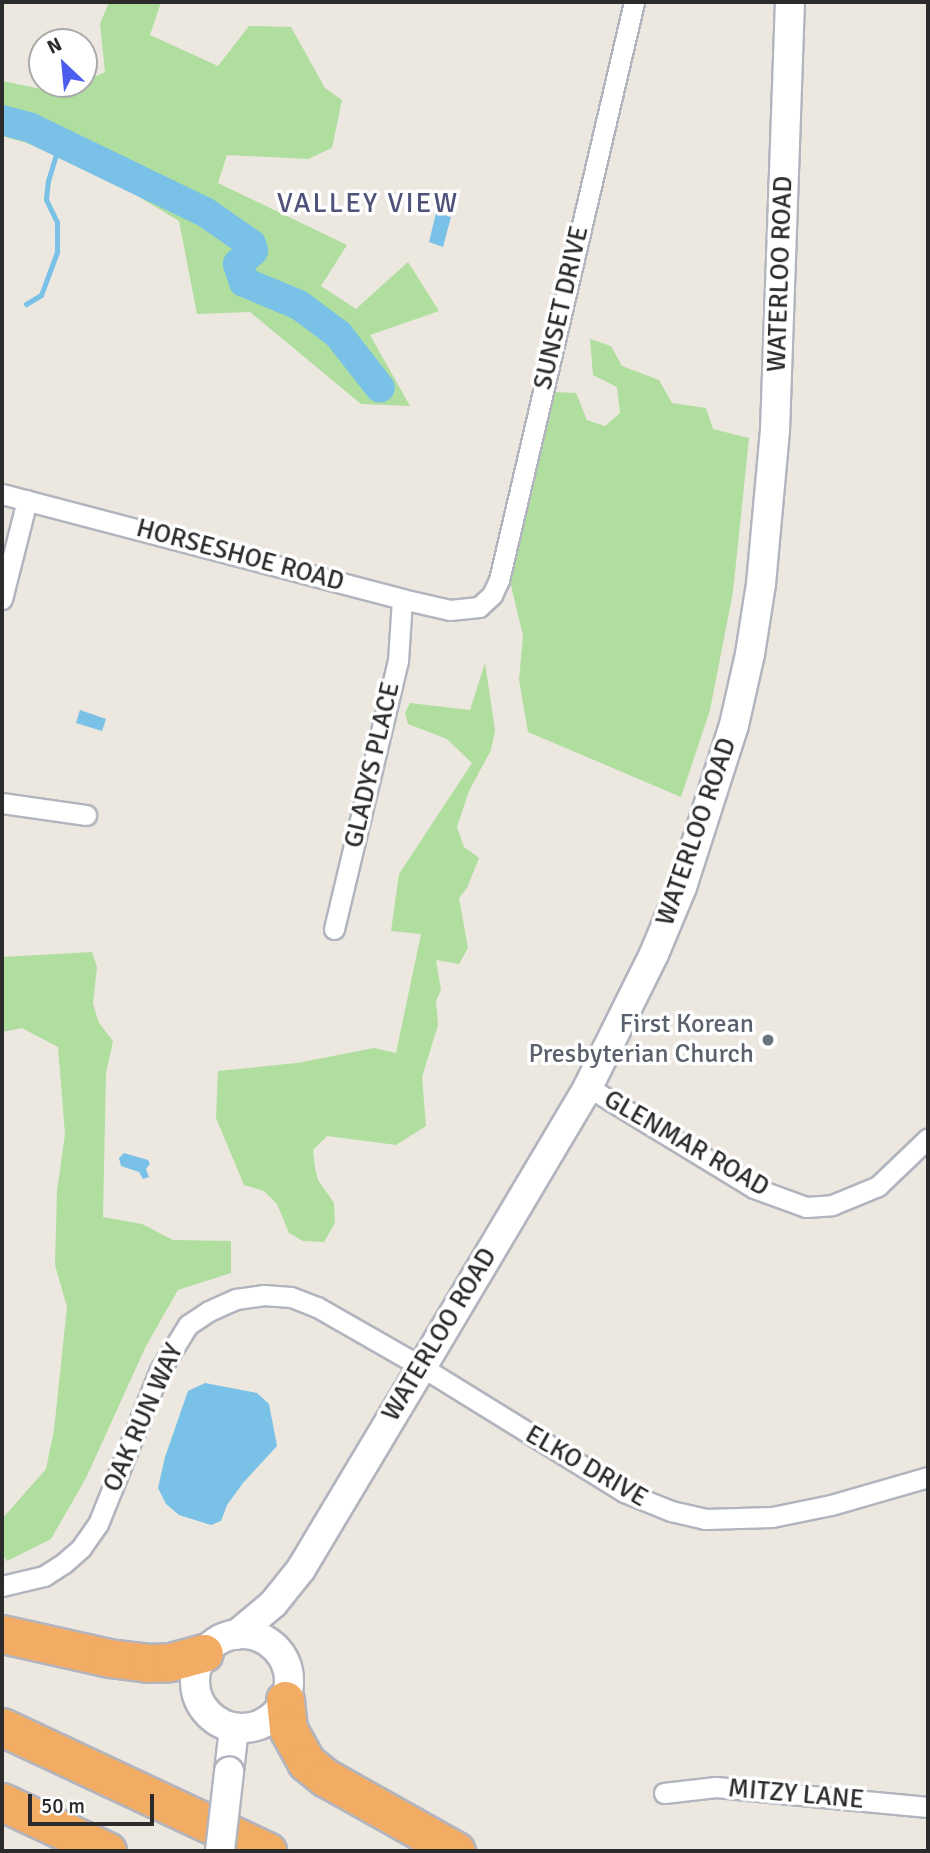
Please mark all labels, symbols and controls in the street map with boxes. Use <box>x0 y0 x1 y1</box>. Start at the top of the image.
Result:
north arrow <box>28 28 98 98</box>
text: N <box>43 32 66 60</box>
street label: WATERLOO ROAD <box>762 175 800 373</box>
district label: VALLEY VIEW <box>278 186 458 220</box>
street label: SUNSET DRIVE <box>528 223 596 393</box>
street label: HORSESHOE ROAD <box>133 513 347 599</box>
street label: GLADYS PLACE <box>339 679 407 851</box>
street label: WATERLOO ROAD <box>650 734 744 930</box>
place label: First Korean Presbyterian Church <box>528 1009 754 1070</box>
marker: First Korean Presbyterian Church <box>760 1032 776 1048</box>
street label: GLENMAR ROAD <box>598 1084 774 1204</box>
street label: WATERLOO ROAD <box>376 1243 504 1427</box>
street label: OAK RUN WAY <box>97 1339 191 1497</box>
street label: ELKO DRIVE <box>519 1420 653 1514</box>
street label: MITZY LANE <box>727 1774 865 1816</box>
scale bar <box>32 1780 158 1824</box>
text: 50 m <box>41 1793 85 1819</box>

